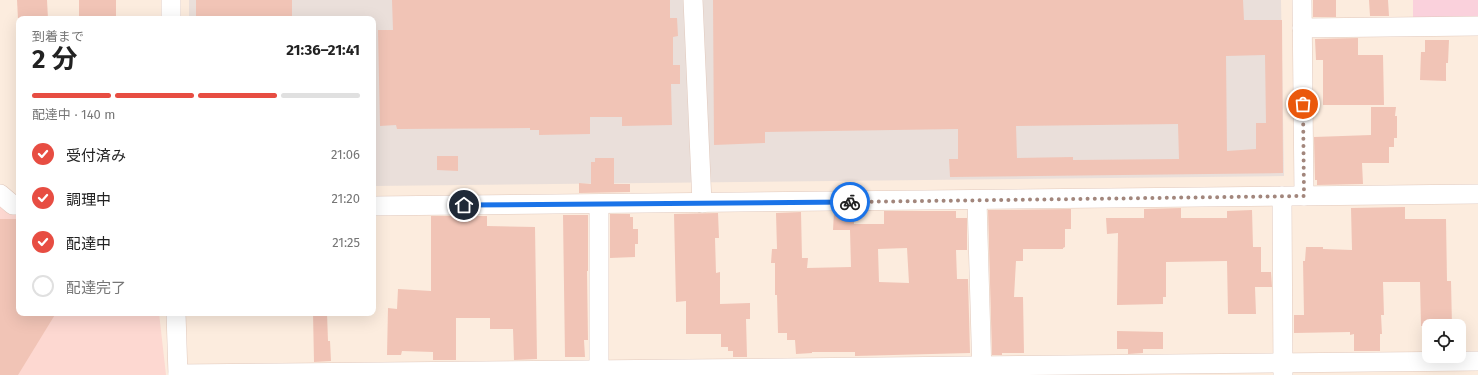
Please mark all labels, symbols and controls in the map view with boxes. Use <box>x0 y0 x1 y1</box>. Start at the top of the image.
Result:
text: 到着まで <box>32 29 84 44</box>
text: 21:36–21:41 <box>286 41 360 59</box>
text: 2 分 <box>32 44 78 75</box>
pin <box>1286 87 1320 121</box>
icon: bag <box>1292 93 1314 115</box>
text: 配達中 · 140 m <box>32 107 115 122</box>
icon: check <box>32 143 54 165</box>
text: 受付済み <box>66 147 126 165</box>
text: 21:06 <box>331 147 360 162</box>
courier <box>830 182 870 222</box>
icon: check <box>32 187 54 209</box>
pin <box>447 188 481 222</box>
text: 調理中 <box>66 191 111 209</box>
text: 21:20 <box>331 191 360 206</box>
icon: bike <box>839 191 861 213</box>
icon: home <box>453 194 475 216</box>
icon: check <box>32 231 54 253</box>
text: 配達中 <box>66 235 111 253</box>
text: 21:25 <box>332 235 360 250</box>
text: 配達完了 <box>66 279 126 297</box>
map controls <box>1422 319 1466 363</box>
button: locate <box>1422 319 1466 363</box>

